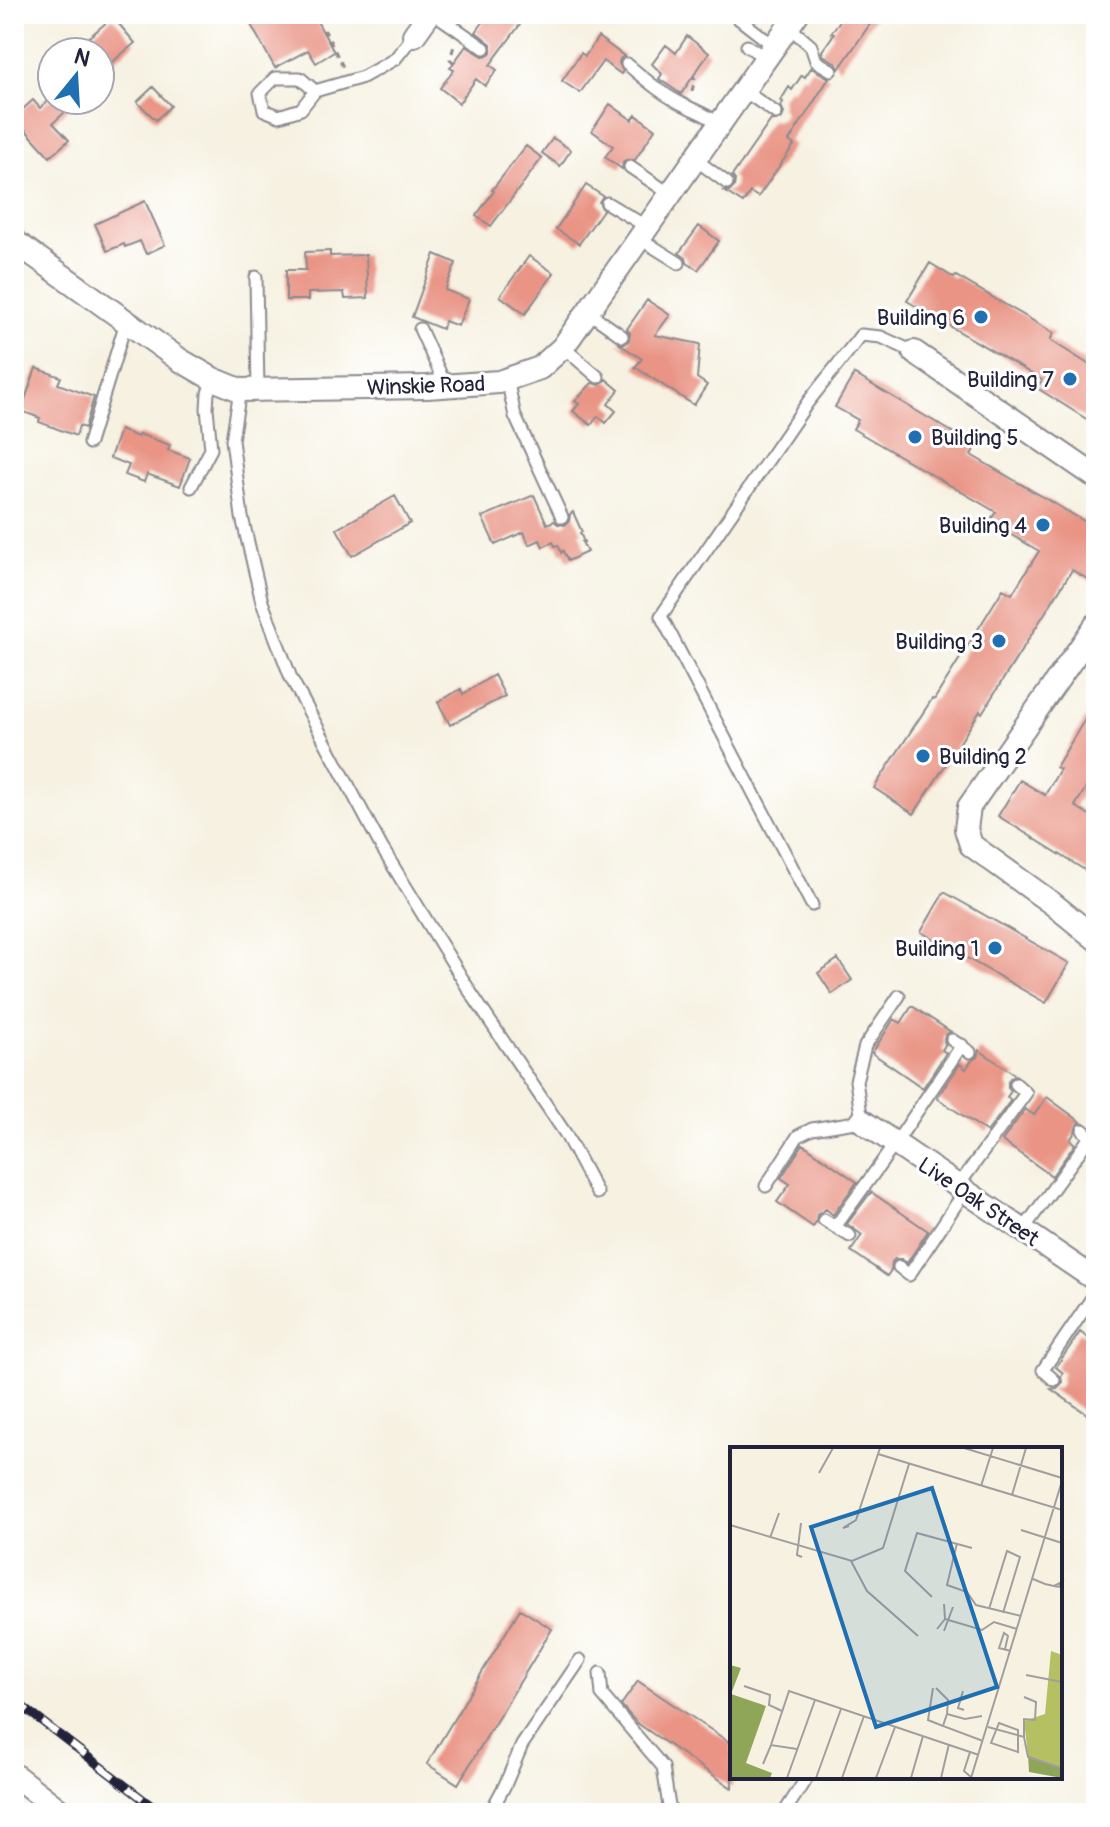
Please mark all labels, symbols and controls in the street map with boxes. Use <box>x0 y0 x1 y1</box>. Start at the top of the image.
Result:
north arrow <box>36 36 116 116</box>
text: N <box>70 42 93 74</box>
place label: Building 6 <box>877 304 965 332</box>
marker: Building 6 <box>972 308 990 326</box>
place label: Building 7 <box>967 366 1054 394</box>
street label: Winskie Road <box>366 370 486 402</box>
marker: Building 7 <box>1061 370 1079 388</box>
place label: Building 5 <box>931 424 1018 452</box>
marker: Building 5 <box>906 428 924 446</box>
place label: Building 4 <box>939 512 1027 540</box>
marker: Building 4 <box>1034 516 1052 534</box>
place label: Building 3 <box>895 628 983 656</box>
marker: Building 3 <box>990 632 1008 650</box>
place label: Building 2 <box>939 743 1027 771</box>
marker: Building 2 <box>914 747 932 765</box>
place label: Building 1 <box>895 935 979 963</box>
marker: Building 1 <box>986 939 1004 957</box>
street label: Live Oak Street <box>912 1151 1045 1253</box>
inset map <box>730 1447 1062 1779</box>

